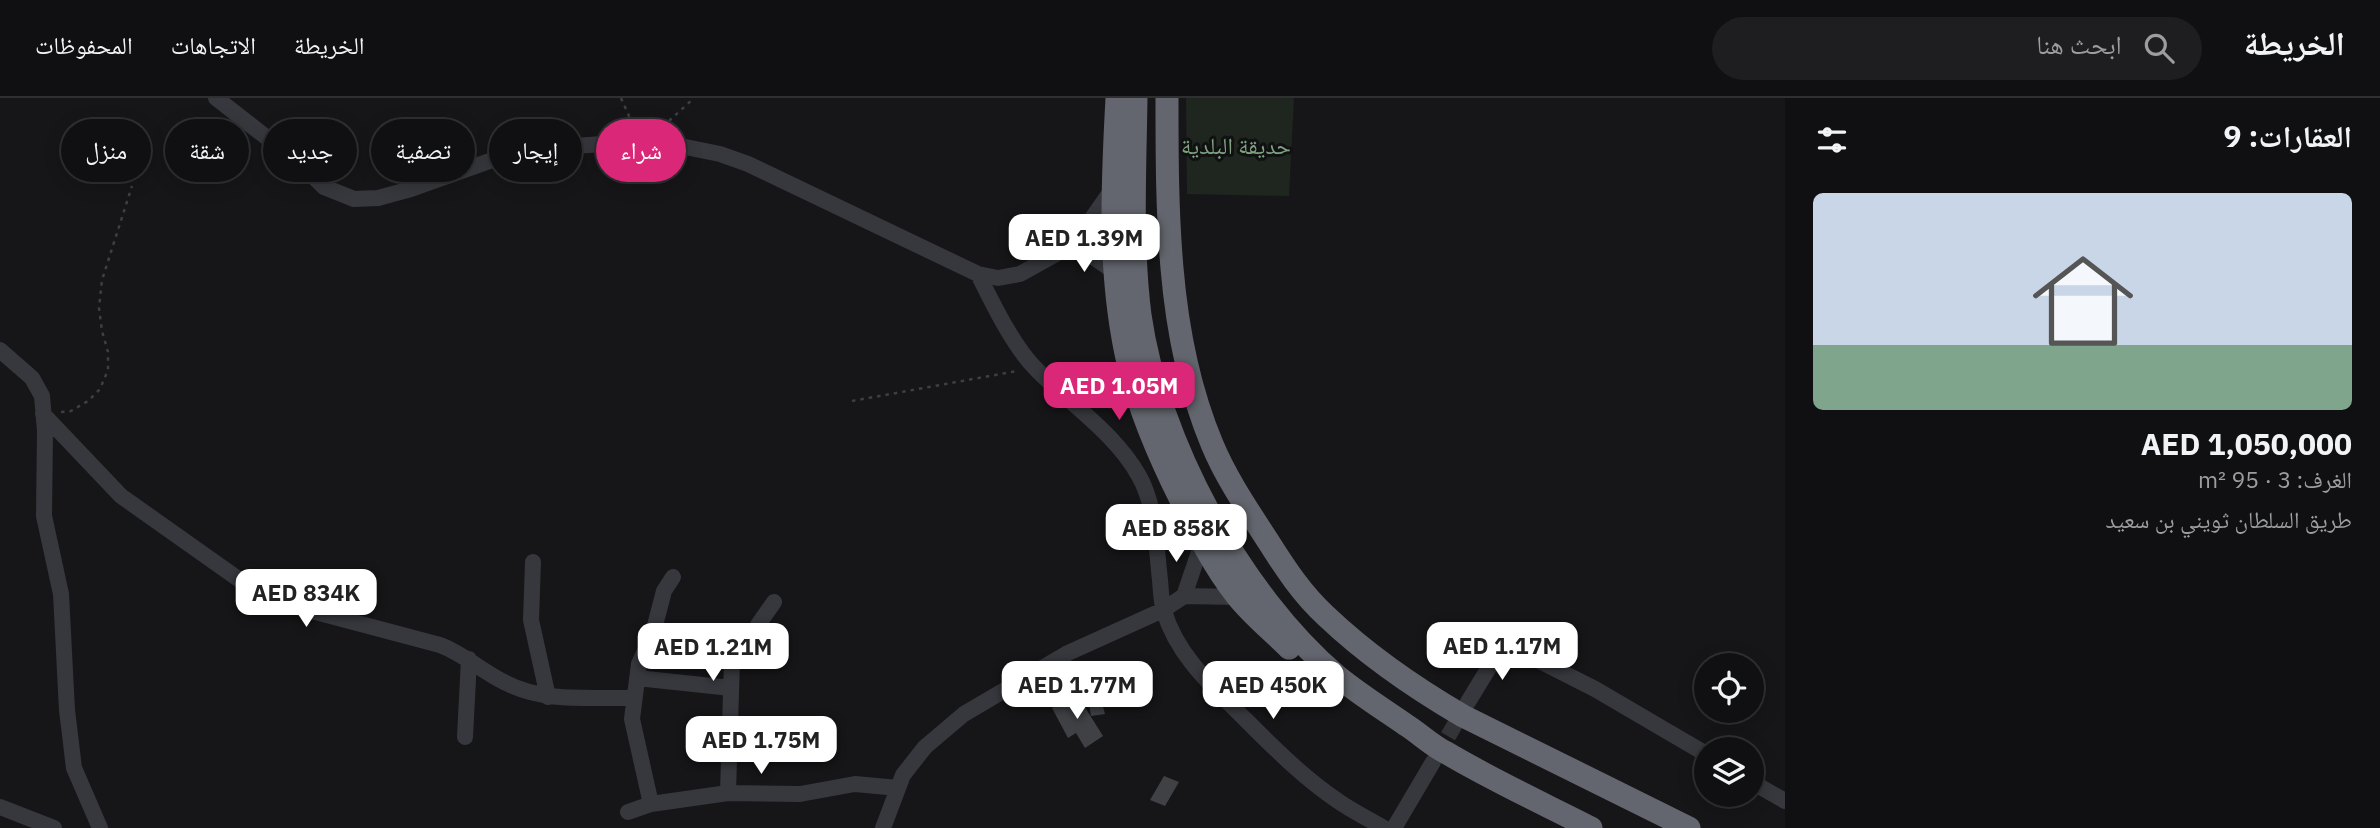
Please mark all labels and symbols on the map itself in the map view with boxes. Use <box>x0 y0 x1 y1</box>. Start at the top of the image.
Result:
park label: حديقة البلدية <box>1181 130 1291 160</box>
pin: AED 1.39M <box>1004 214 1164 274</box>
pin: AED 1.05M <box>1039 362 1199 422</box>
pin: AED 858K <box>1104 504 1248 564</box>
pin: AED 834K <box>234 570 378 629</box>
pin: AED 1.17M <box>1422 622 1582 682</box>
pin: AED 1.21M <box>633 624 793 683</box>
pin: AED 1.77M <box>997 662 1157 721</box>
pin: AED 450K <box>1201 662 1345 721</box>
pin: AED 1.75M <box>681 716 841 776</box>

